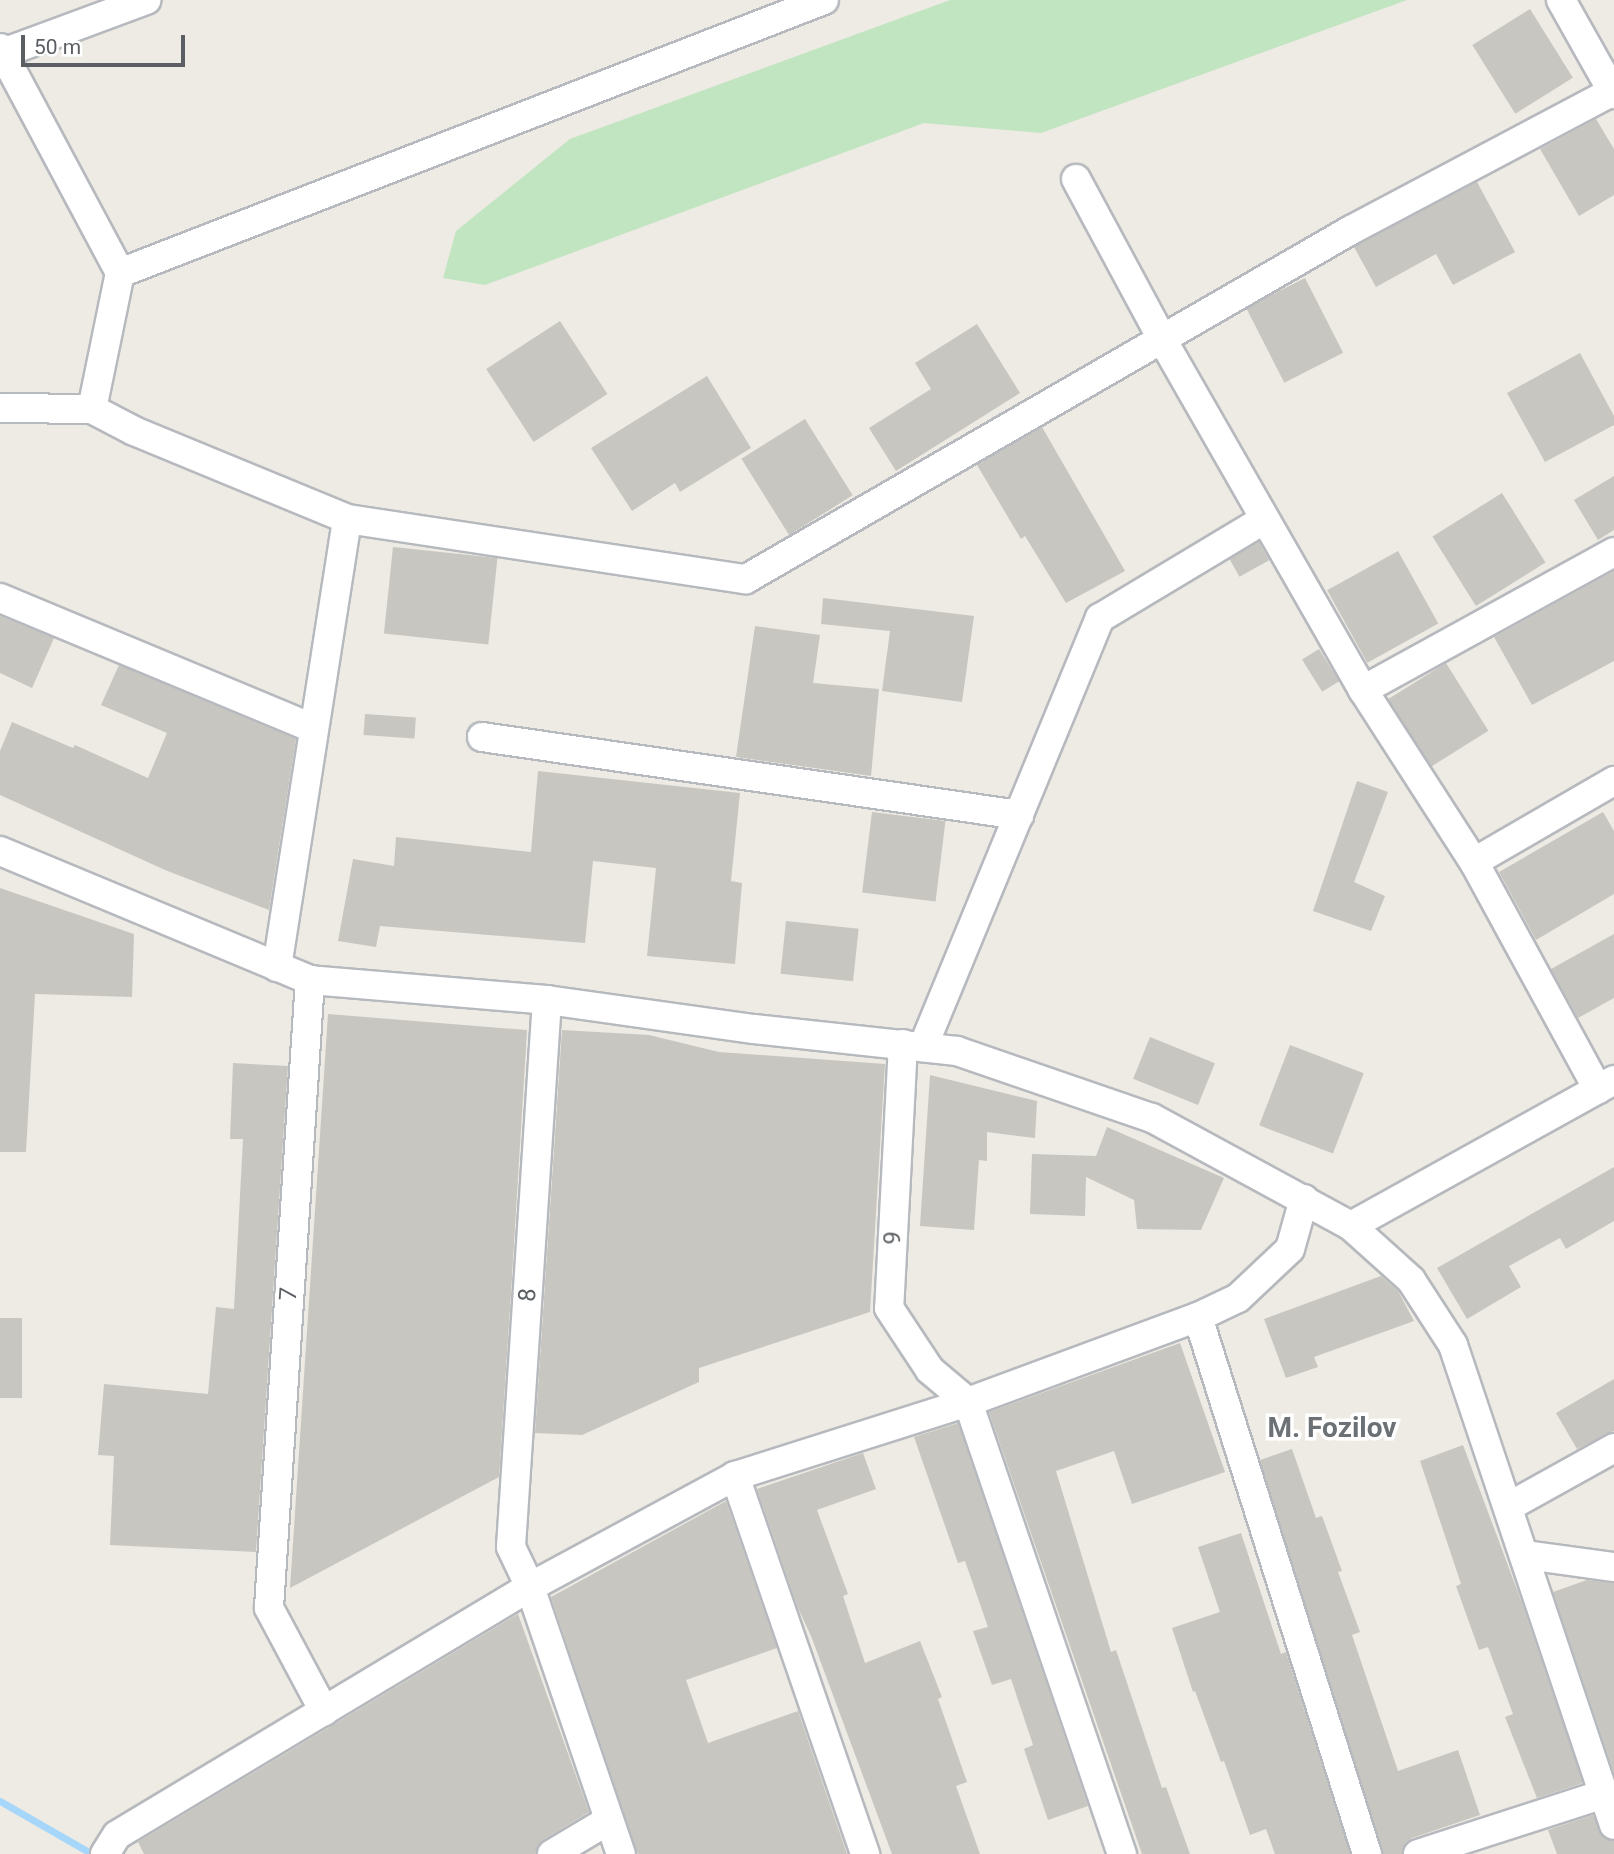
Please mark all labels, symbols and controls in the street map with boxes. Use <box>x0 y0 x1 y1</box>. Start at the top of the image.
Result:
scale bar <box>24 21 189 65</box>
text: 50 m <box>34 35 81 59</box>
street label: 9 <box>878 1231 908 1245</box>
street label: 7 <box>274 1286 304 1302</box>
street label: 8 <box>513 1287 543 1303</box>
district label: M. Fozilov <box>1267 1411 1397 1445</box>

